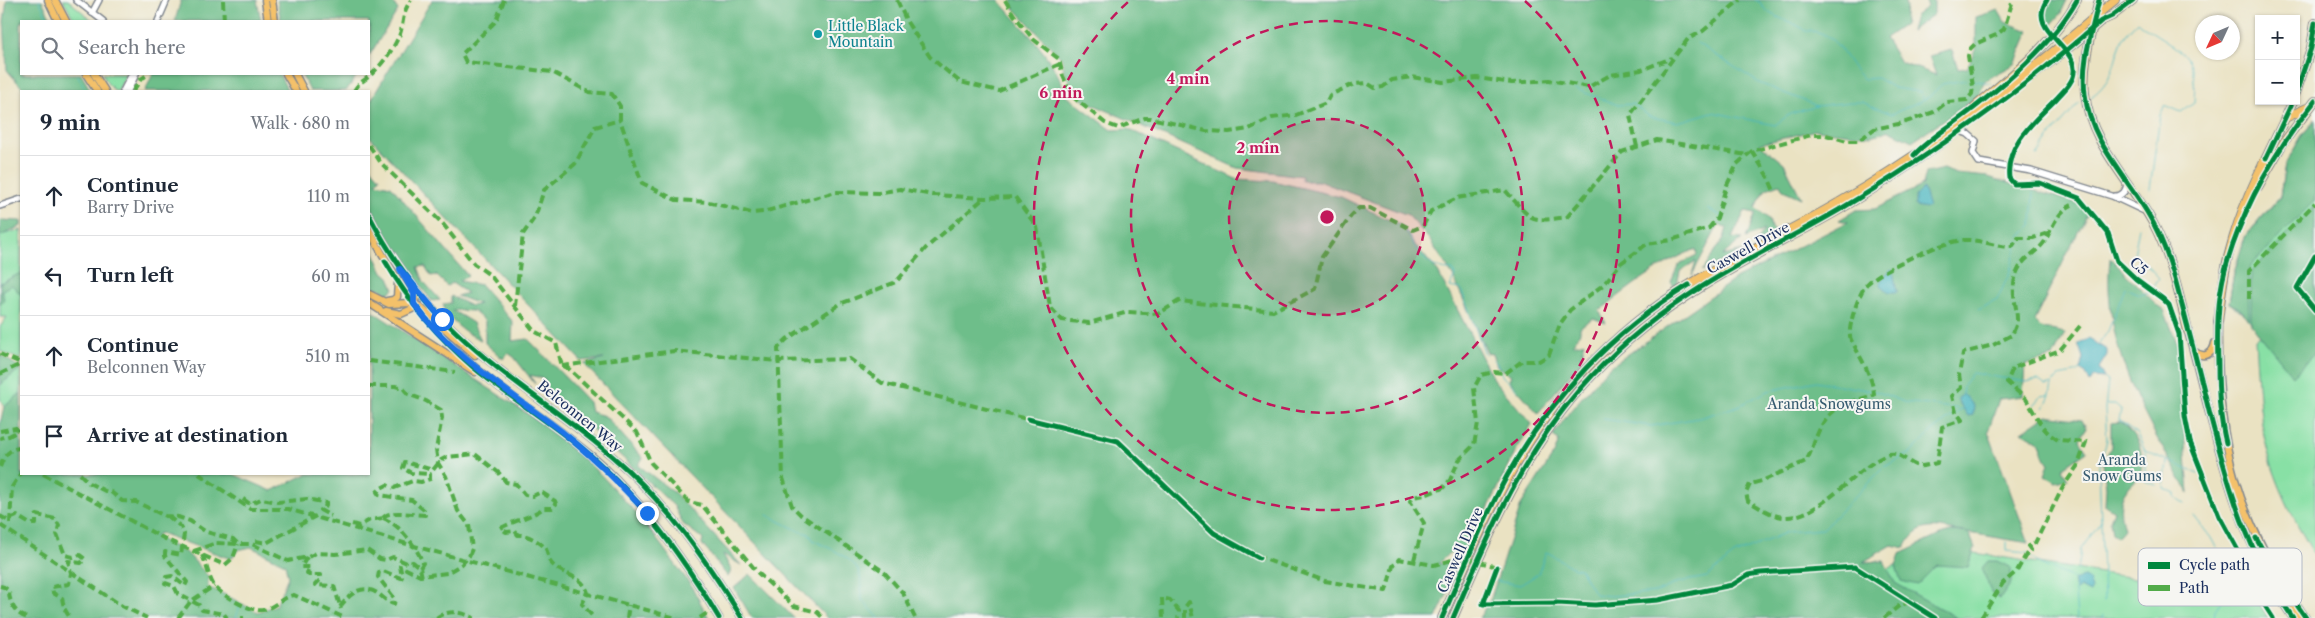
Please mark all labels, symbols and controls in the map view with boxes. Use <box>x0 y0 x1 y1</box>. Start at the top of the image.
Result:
north arrow <box>2195 15 2240 60</box>
map controls <box>2255 15 2300 105</box>
button: + <box>2255 15 2300 60</box>
place label: Little Black Mountain <box>828 17 905 51</box>
search box <box>20 20 370 75</box>
marker: Little Black Mountain <box>812 28 824 40</box>
icon: search <box>38 34 66 62</box>
text: Search here <box>78 36 186 59</box>
button: − <box>2255 60 2300 105</box>
text: 4 min <box>1166 69 1210 88</box>
text: 6 min <box>1039 83 1083 102</box>
text: 9 min <box>40 110 101 135</box>
text: Walk · 680 m <box>251 113 350 133</box>
text: 2 min <box>1236 138 1280 157</box>
text: Continue <box>87 174 179 197</box>
icon: ahead <box>40 182 68 210</box>
text: 110 m <box>307 186 350 206</box>
text: Barry Drive <box>87 197 174 217</box>
centre of rings <box>1318 208 1336 226</box>
street label: Caswell Drive <box>1704 218 1793 278</box>
street label: C5 <box>2126 253 2152 279</box>
icon: left <box>40 262 68 290</box>
text: Turn left <box>87 264 174 287</box>
text: 60 m <box>311 266 350 286</box>
route start <box>431 308 454 331</box>
text: Continue <box>87 334 179 357</box>
icon: ahead <box>40 342 68 370</box>
text: 510 m <box>305 346 350 366</box>
text: Belconnen Way <box>87 357 206 377</box>
street label: Belconnen Way <box>534 376 626 456</box>
park label: Aranda Snowgums <box>1766 395 1891 413</box>
icon: arrive <box>40 422 68 450</box>
text: Arrive at destination <box>87 424 288 447</box>
park label: Aranda Snow Gums <box>2082 451 2162 485</box>
route end <box>636 502 659 525</box>
street label: Caswell Drive <box>1433 504 1487 596</box>
legend <box>2138 548 2302 606</box>
text: Cycle path <box>2179 556 2250 574</box>
text: Path <box>2179 579 2209 597</box>

